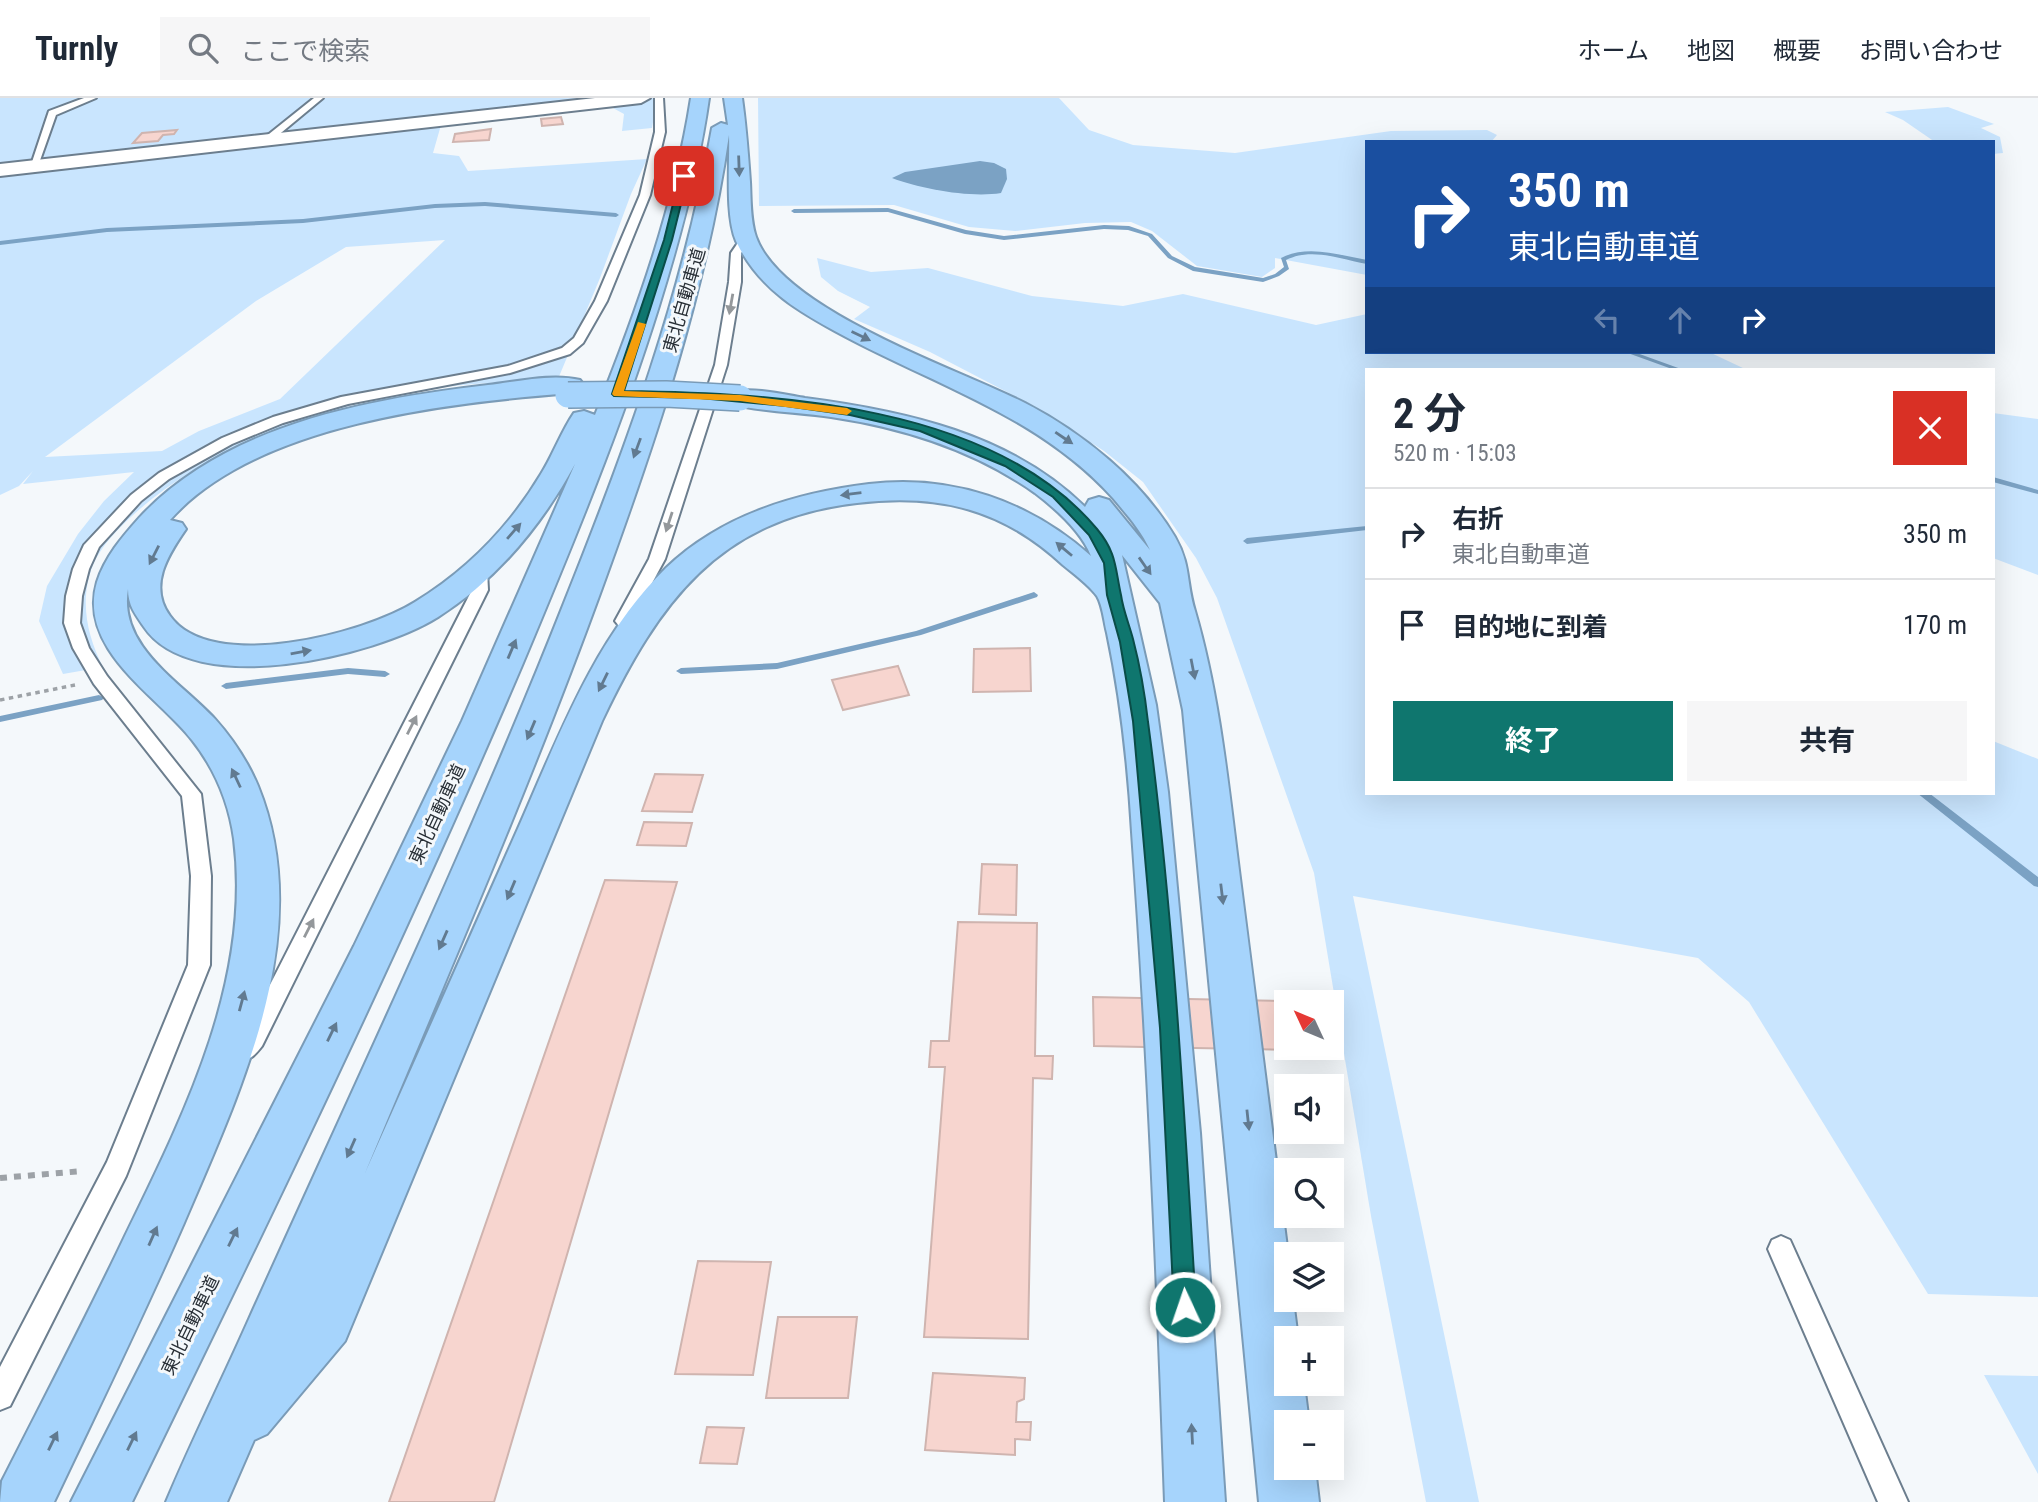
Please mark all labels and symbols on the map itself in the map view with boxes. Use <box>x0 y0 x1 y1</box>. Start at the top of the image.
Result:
pin <box>654 146 714 206</box>
one-way arrow <box>733 155 744 177</box>
street label: 東北自動車道 <box>659 245 709 355</box>
one-way arrow <box>725 293 736 315</box>
one-way arrow <box>851 330 871 341</box>
one-way arrow <box>1054 431 1073 444</box>
one-way arrow <box>631 438 642 459</box>
one-way arrow <box>840 489 862 500</box>
one-way arrow <box>664 512 674 533</box>
one-way arrow <box>506 522 522 540</box>
one-way arrow <box>1055 542 1072 557</box>
one-way arrow <box>149 545 160 565</box>
one-way arrow <box>1138 557 1152 575</box>
one-way arrow <box>506 639 518 659</box>
one-way arrow <box>290 647 312 658</box>
one-way arrow <box>1187 658 1198 680</box>
one-way arrow <box>597 672 609 692</box>
one-way arrow <box>406 715 417 735</box>
one-way arrow <box>525 720 537 740</box>
street label: 東北自動車道 <box>405 761 469 867</box>
one-way arrow <box>230 768 242 788</box>
one-way arrow <box>505 880 517 900</box>
one-way arrow <box>1217 883 1228 905</box>
one-way arrow <box>304 918 315 938</box>
one-way arrow <box>437 930 449 950</box>
one-way arrow <box>237 990 248 1012</box>
north arrow <box>1274 990 1344 1060</box>
one-way arrow <box>326 1022 338 1042</box>
one-way arrow <box>1243 1109 1254 1131</box>
one-way arrow <box>345 1138 357 1158</box>
one-way arrow <box>148 1226 159 1247</box>
one-way arrow <box>228 1227 239 1247</box>
position arrow <box>1148 1270 1222 1344</box>
street label: 東北自動車道 <box>157 1272 223 1378</box>
one-way arrow <box>1186 1423 1197 1445</box>
one-way arrow <box>48 1431 59 1451</box>
one-way arrow <box>126 1431 137 1451</box>

